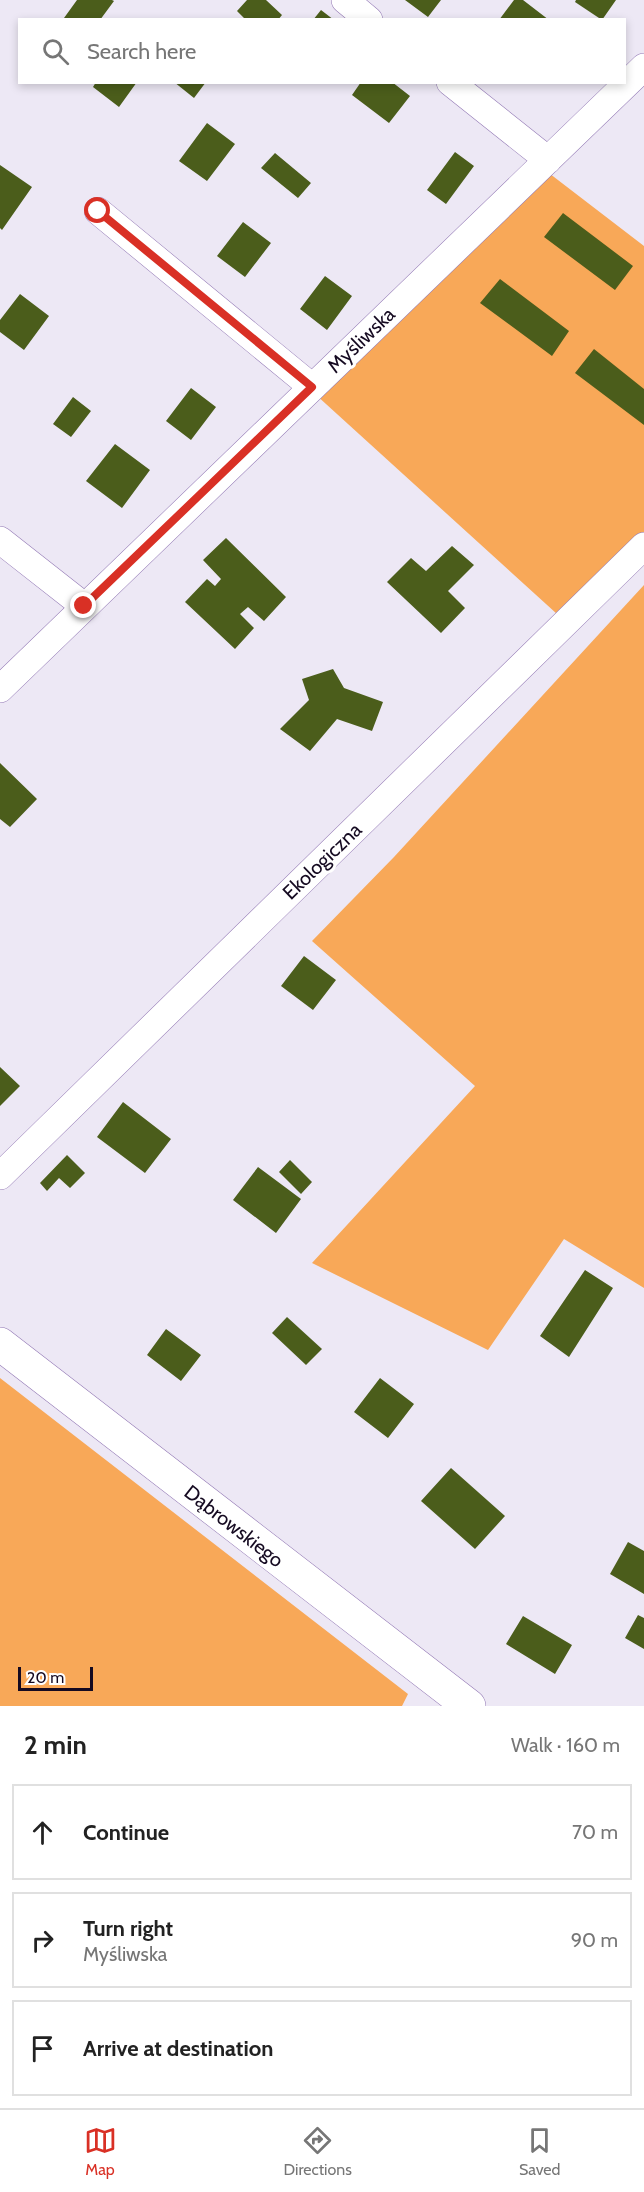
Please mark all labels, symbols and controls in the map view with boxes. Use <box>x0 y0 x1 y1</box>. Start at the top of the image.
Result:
search box <box>18 18 626 84</box>
icon: search <box>39 35 72 68</box>
text: Search here <box>87 38 196 65</box>
route start <box>84 197 110 223</box>
street label: Myśliwska <box>322 302 400 378</box>
route end <box>70 592 96 618</box>
street label: Ekologiczna <box>278 817 367 904</box>
street label: Dąbrowskiego <box>180 1480 288 1572</box>
scale bar <box>18 1664 93 1692</box>
text: 20 m <box>27 1668 64 1687</box>
text: 2 min <box>24 1729 87 1761</box>
text: Walk · 160 m <box>511 1733 620 1757</box>
icon: ahead <box>26 1816 59 1849</box>
text: Continue <box>83 1819 169 1846</box>
text: 70 m <box>572 1820 618 1844</box>
text: Turn right <box>83 1915 173 1942</box>
icon: right <box>26 1924 59 1957</box>
text: 90 m <box>571 1928 618 1952</box>
text: Myśliwska <box>83 1942 167 1966</box>
icon: arrive <box>26 2032 59 2065</box>
text: Arrive at destination <box>83 2035 273 2062</box>
tab: Map <box>84 2124 117 2179</box>
tab: Directions <box>284 2124 352 2179</box>
tab: Saved <box>519 2124 560 2179</box>

